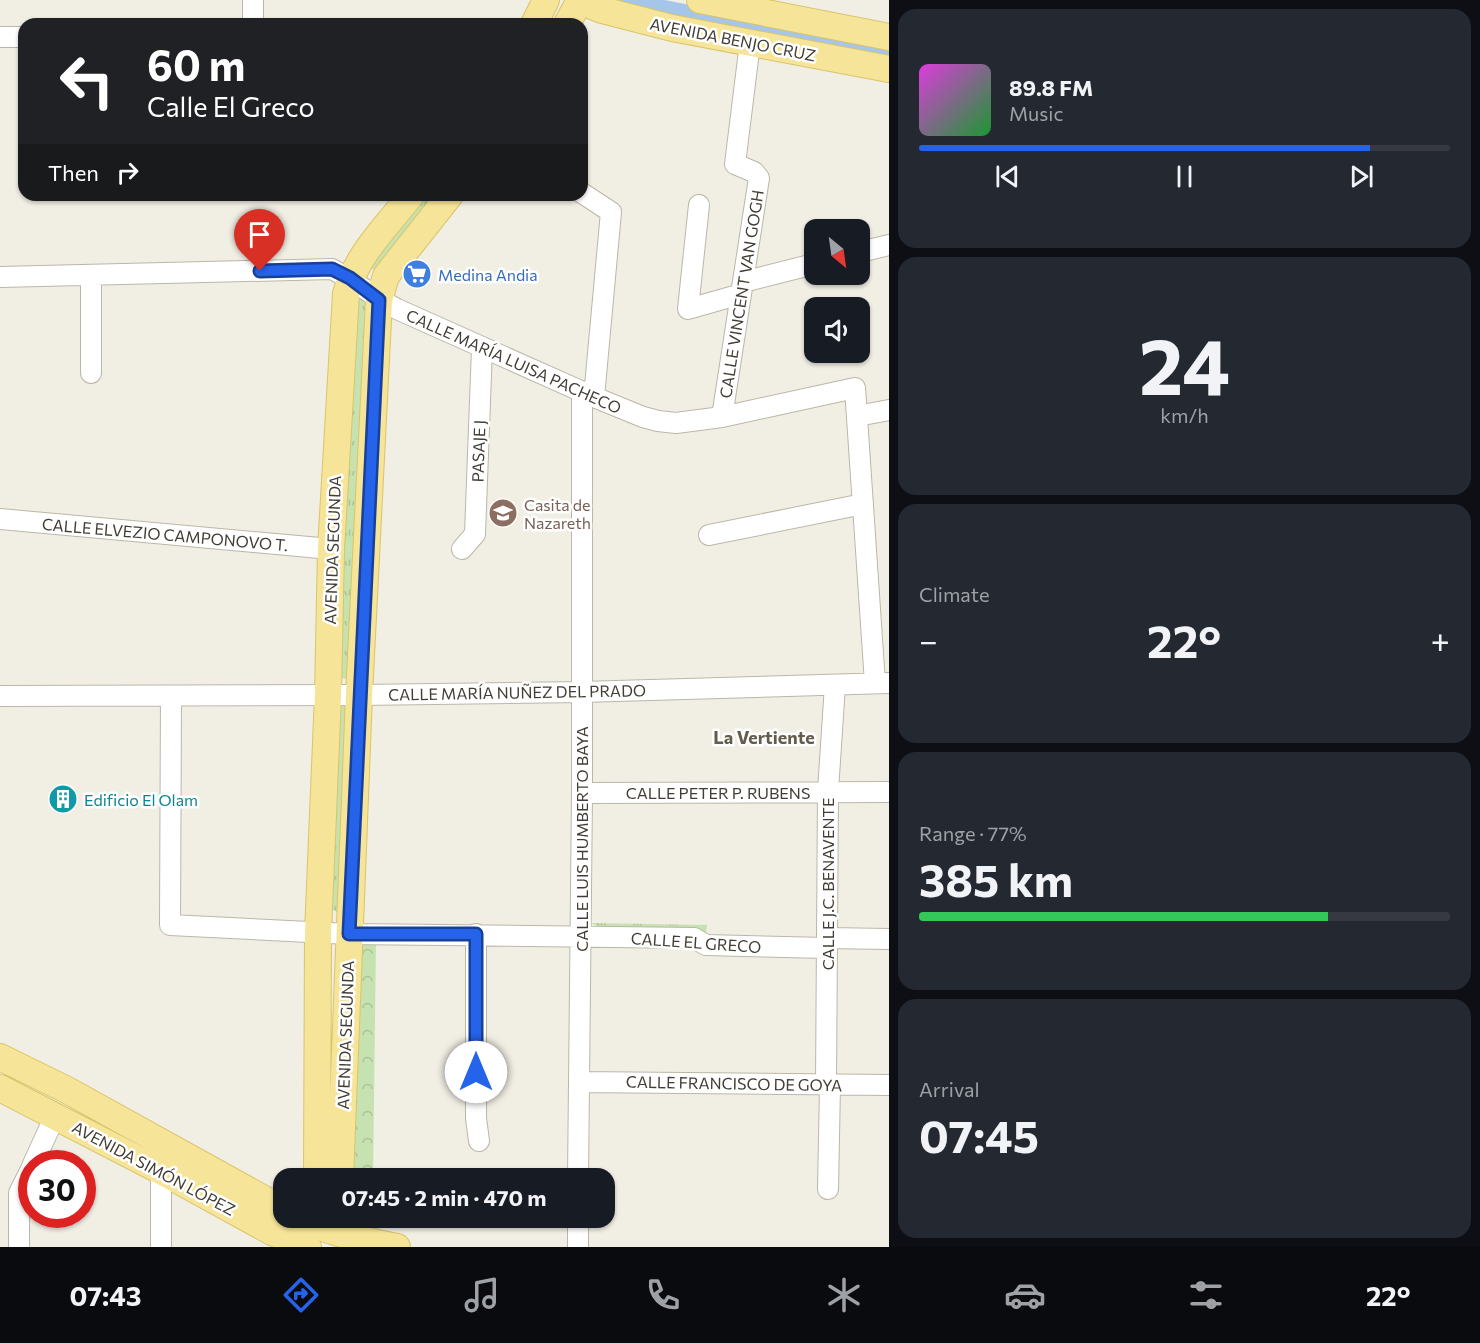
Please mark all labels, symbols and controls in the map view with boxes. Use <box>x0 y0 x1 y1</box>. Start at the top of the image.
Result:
street label: AVENIDA BENJO CRUZ <box>648 14 818 64</box>
text: 60 m <box>147 38 246 90</box>
icon: left <box>48 42 126 120</box>
text: 89.8 FM <box>1009 74 1093 101</box>
text: Calle El Greco <box>147 90 315 123</box>
text: Music <box>1009 101 1063 125</box>
icon: right <box>111 156 144 189</box>
text: Then <box>48 159 99 186</box>
icon: previous <box>991 160 1024 193</box>
icon: pause <box>1168 160 1201 193</box>
icon: next <box>1345 160 1378 193</box>
street label: CALLE VINCENT VAN GOGH <box>715 188 767 400</box>
pin <box>234 209 285 271</box>
icon: arrive <box>243 218 276 251</box>
north arrow <box>804 219 870 285</box>
map controls <box>804 219 870 363</box>
supermarket icon: Medina Andia <box>401 258 433 290</box>
place label: Medina Andia <box>438 265 538 284</box>
button: sound <box>804 297 870 363</box>
street label: CALLE MARÍA LUISA PACHECO <box>404 305 624 417</box>
text: 24 <box>1139 316 1230 411</box>
text: km/h <box>1160 403 1209 427</box>
street label: PASAJE J <box>467 419 489 483</box>
street label: AVENIDA SEGUNDA <box>320 475 344 625</box>
place label: Casita de Nazareth <box>524 495 591 532</box>
school or university icon: Casita de Nazareth <box>487 497 519 529</box>
street label: CALLE ELVEZIO CAMPONOVO T. <box>41 514 289 554</box>
text: Climate <box>919 582 989 606</box>
text: 22° <box>1147 612 1221 667</box>
text: − <box>919 619 938 660</box>
text: + <box>1431 619 1450 660</box>
street label: CALLE MARÍA NUÑEZ DEL PRADO <box>388 680 646 704</box>
street label: CALLE LUIS HUMBERTO BAYA <box>572 726 591 952</box>
district label: La Vertiente <box>713 726 815 748</box>
building icon: Edificio El Olam <box>47 783 79 815</box>
street label: CALLE PETER P. RUBENS <box>626 783 810 802</box>
place label: Edificio El Olam <box>84 790 198 809</box>
street label: CALLE J.C. BENAVENTE <box>818 798 837 970</box>
text: Range · 77% <box>919 821 1027 845</box>
text: 385 km <box>919 851 1073 906</box>
street label: CALLE EL GRECO <box>630 928 762 956</box>
street label: AVENIDA SEGUNDA <box>333 960 357 1110</box>
position arrow <box>444 1040 508 1104</box>
street label: CALLE FRANCISCO DE GOYA <box>626 1072 842 1094</box>
text: Arrival <box>919 1077 980 1101</box>
text: 07:45 <box>919 1107 1039 1162</box>
street label: AVENIDA SIMÓN LÓPEZ <box>69 1117 239 1219</box>
speed limit sign: 30 <box>18 1150 96 1228</box>
text: 07:45 · 2 min · 470 m <box>342 1184 546 1211</box>
icon: directions <box>280 1274 322 1316</box>
icon: music <box>461 1274 503 1316</box>
icon: phone <box>642 1274 684 1316</box>
icon: climate <box>823 1274 865 1316</box>
icon: car <box>1004 1274 1046 1316</box>
icon: filters <box>1185 1274 1227 1316</box>
text: 07:43 <box>69 1279 141 1312</box>
text: 22° <box>1366 1279 1410 1312</box>

